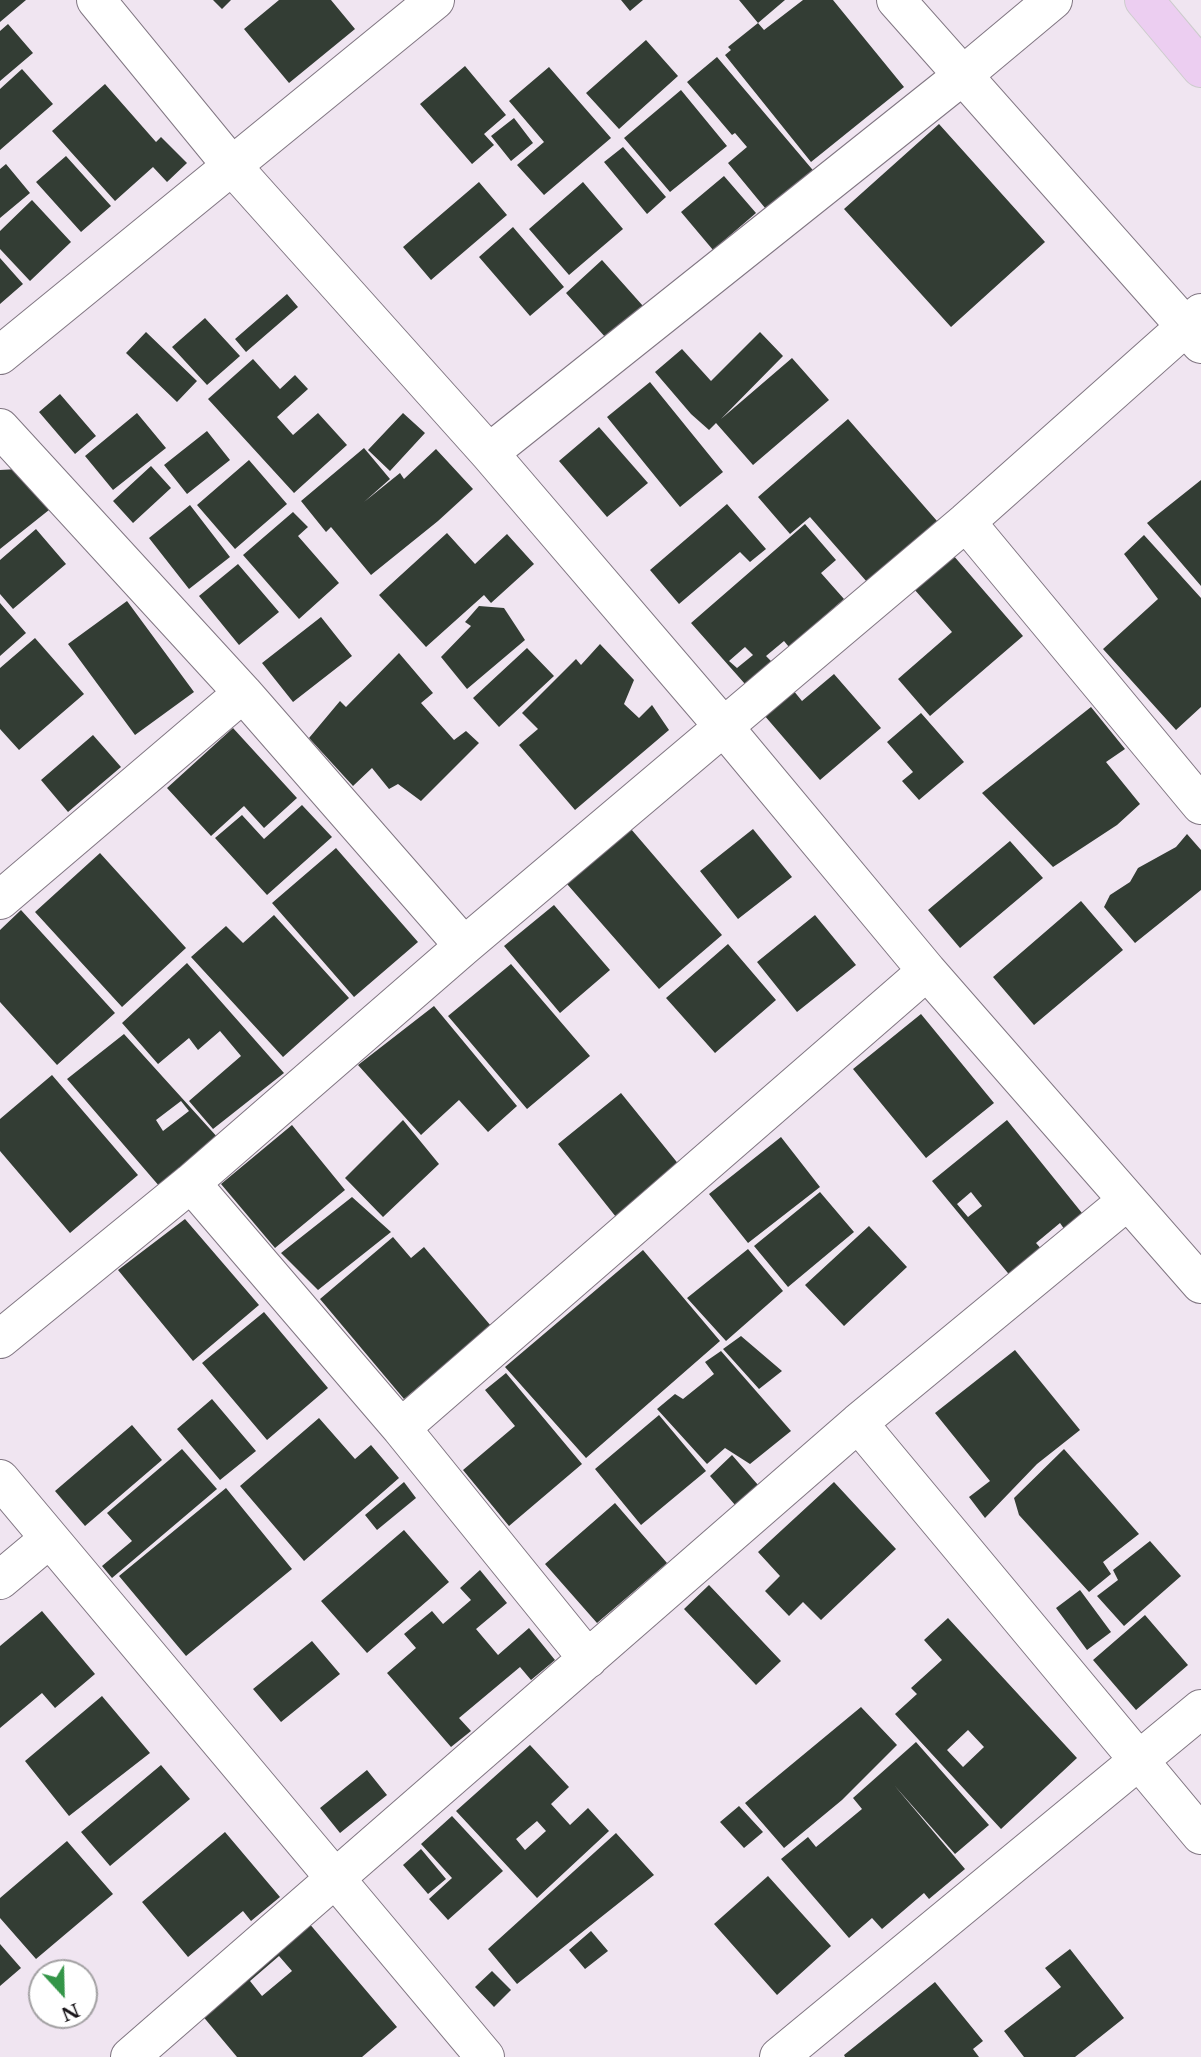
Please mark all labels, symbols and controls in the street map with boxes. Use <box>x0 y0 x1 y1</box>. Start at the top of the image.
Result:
north arrow <box>28 1959 98 2029</box>
text: N <box>58 1998 83 2026</box>

